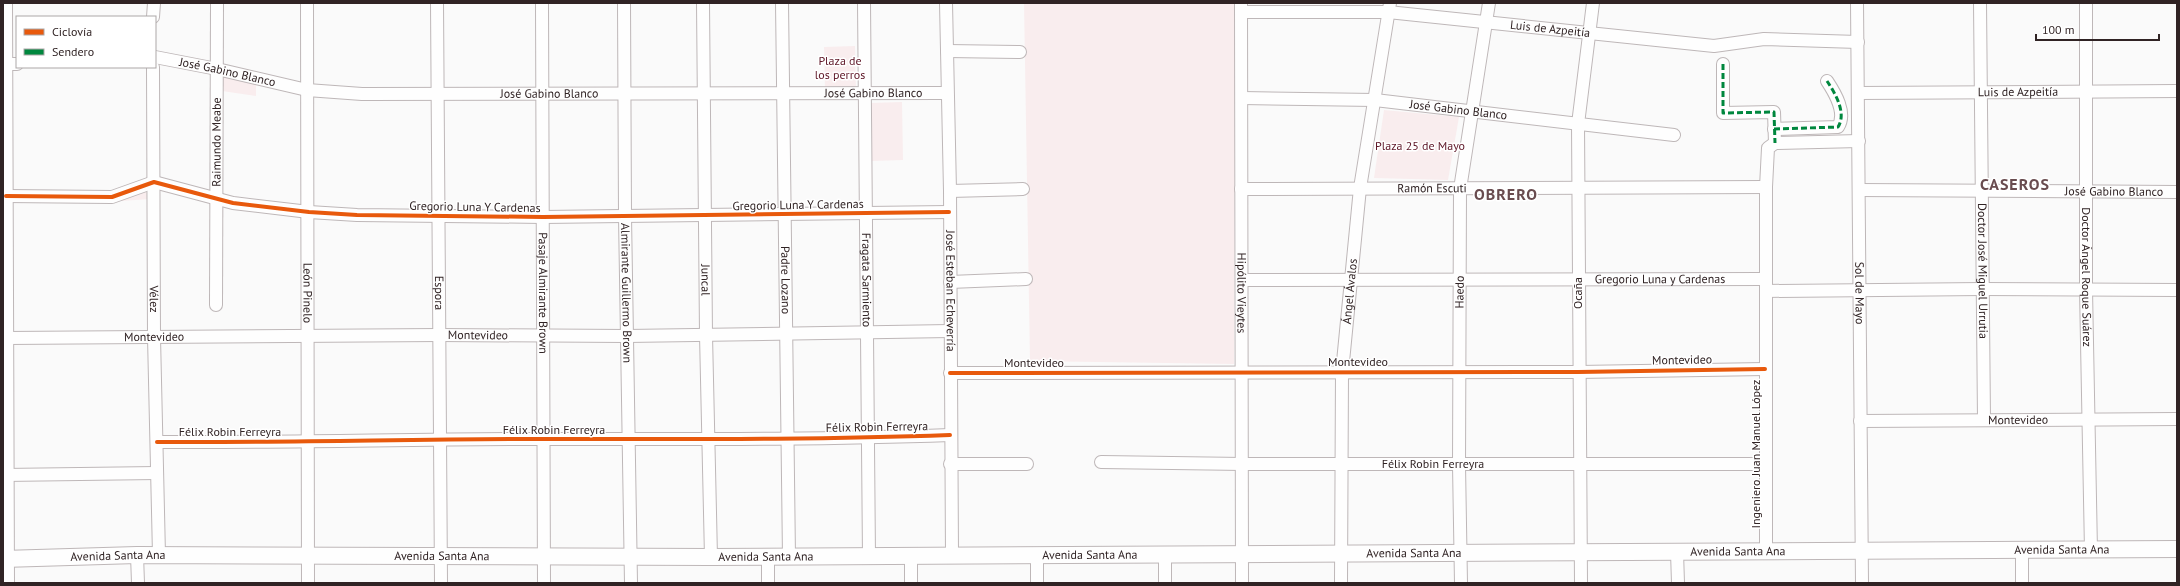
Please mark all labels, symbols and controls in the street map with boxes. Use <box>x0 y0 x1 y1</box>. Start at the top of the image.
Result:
legend <box>16 16 156 68</box>
scale bar <box>2036 16 2159 42</box>
street label: Luis de Azpeitía <box>1509 17 1591 40</box>
text: 100 m <box>2042 22 2075 37</box>
text: Ciclovía <box>52 24 92 39</box>
text: Sendero <box>52 44 94 59</box>
park label: Plaza de los perros <box>815 53 865 82</box>
street label: José Gabino Blanco <box>177 54 277 89</box>
street label: Luis de Azpeitía <box>1978 84 2058 99</box>
street label: José Gabino Blanco <box>823 85 922 100</box>
street label: José Gabino Blanco <box>499 86 598 101</box>
street label: José Gabino Blanco <box>1408 96 1508 122</box>
street label: Raimundo Meabe <box>208 97 224 187</box>
park label: Plaza 25 de Mayo <box>1375 138 1465 153</box>
district label: CASEROS <box>1980 174 2050 194</box>
street label: Ramón Escuti <box>1397 180 1467 195</box>
street label: José Gabino Blanco <box>2064 183 2163 199</box>
district label: OBRERO <box>1474 184 1538 204</box>
street label: Gregorio Luna Y Cardenas <box>732 196 864 213</box>
street label: Gregorio Luna Y Cardenas <box>409 198 541 215</box>
street label: Doctor José Miguel Urrutia <box>1975 203 1991 339</box>
street label: Doctor Ángel Roque Suárez <box>2079 207 2095 347</box>
street label: Almirante Guillermo Brown <box>618 223 635 363</box>
street label: José Esteban Echeverría <box>943 229 959 352</box>
street label: Pasaje Almirante Brown <box>536 232 551 354</box>
street label: Fragata Sarmiento <box>859 233 875 327</box>
street label: Padre Lozano <box>778 246 794 314</box>
street label: Hipólito Vieytes <box>1234 253 1250 333</box>
street label: Ángel Ávalos <box>1339 258 1360 325</box>
street label: Sol de Mayo <box>1852 262 1868 324</box>
street label: León Pinelo <box>300 263 316 323</box>
street label: Juncal <box>698 263 714 296</box>
street label: Gregorio Luna y Cardenas <box>1595 271 1725 286</box>
street label: Haedo <box>1452 275 1467 309</box>
street label: Espora <box>432 276 447 310</box>
street label: Ocaña <box>1570 277 1585 309</box>
street label: Vélez <box>147 284 162 313</box>
street label: Montevideo <box>448 327 508 342</box>
street label: Montevideo <box>124 329 184 344</box>
street label: Montevideo <box>1652 351 1712 368</box>
street label: Montevideo <box>1328 354 1388 369</box>
street label: Montevideo <box>1004 355 1064 370</box>
street label: Ingeniero Juan Manuel López <box>1748 380 1763 528</box>
street label: Montevideo <box>1988 412 2048 427</box>
street label: Félix Robin Ferreyra <box>826 418 928 435</box>
street label: Félix Robin Ferreyra <box>503 422 605 437</box>
street label: Félix Robin Ferreyra <box>179 424 281 439</box>
street label: Félix Robin Ferreyra <box>1382 456 1484 471</box>
street label: Avenida Santa Ana <box>2014 541 2110 557</box>
street label: Avenida Santa Ana <box>1690 543 1786 559</box>
street label: Avenida Santa Ana <box>1366 545 1462 560</box>
street label: Avenida Santa Ana <box>70 547 166 564</box>
street label: Avenida Santa Ana <box>1042 547 1138 562</box>
street label: Avenida Santa Ana <box>394 548 490 563</box>
street label: Avenida Santa Ana <box>718 548 814 564</box>

